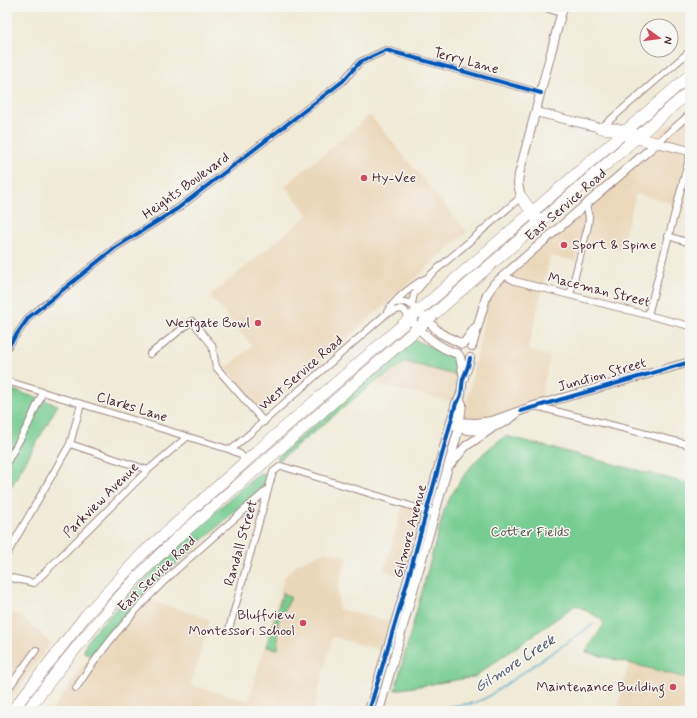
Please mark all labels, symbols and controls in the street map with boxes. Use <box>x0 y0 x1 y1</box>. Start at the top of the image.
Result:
north arrow <box>639 18 679 58</box>
text: N <box>660 35 675 45</box>
street label: Terry Lane <box>431 44 501 78</box>
street label: Heights Boulevard <box>139 148 233 224</box>
street label: East Service Road <box>522 165 610 245</box>
place label: Hy-Vee <box>372 169 416 187</box>
marker: Hy-Vee <box>359 173 369 183</box>
place label: Sport & Spine <box>572 236 657 254</box>
marker: Sport & Spine <box>559 240 569 250</box>
street label: Maceman Street <box>546 269 652 311</box>
place label: Westgate Bowl <box>165 314 250 332</box>
marker: Westgate Bowl <box>253 318 263 328</box>
street label: West Service Road <box>255 331 347 415</box>
street label: Junction Street <box>556 354 648 396</box>
street label: Clarks Lane <box>94 388 170 426</box>
street label: Parkview Avenue <box>59 458 143 542</box>
street label: Gilmore Avenue <box>389 482 431 580</box>
street label: Randall Street <box>220 497 262 588</box>
park label: Cotter Fields <box>490 523 570 541</box>
street label: East Service Road <box>114 532 200 616</box>
place label: Bluffview Montessori School <box>189 606 295 640</box>
marker: Bluffview Montessori School <box>298 618 308 628</box>
water label: Gilmore Creek <box>471 630 560 698</box>
place label: Maintenance Building <box>536 678 665 698</box>
marker: Maintenance Building <box>668 682 678 692</box>

